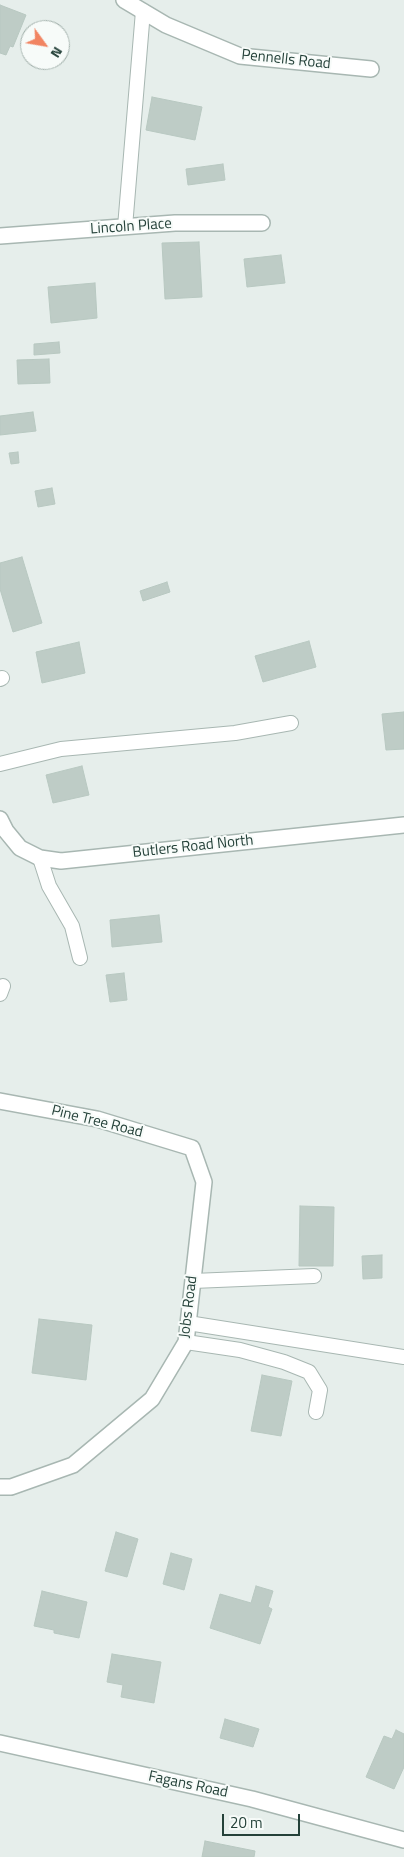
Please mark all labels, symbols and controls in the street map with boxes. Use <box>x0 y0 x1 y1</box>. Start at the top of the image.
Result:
north arrow <box>20 20 70 70</box>
text: N <box>46 43 69 62</box>
street label: Pennells Road <box>240 46 332 74</box>
street label: Lincoln Place <box>90 215 172 239</box>
street label: Butlers Road North <box>132 832 254 862</box>
street label: Pine Tree Road <box>49 1102 145 1142</box>
street label: Jobs Road <box>176 1275 202 1339</box>
street label: Fagans Road <box>147 1768 229 1802</box>
scale bar <box>224 1804 302 1836</box>
text: 20 m <box>230 1811 263 1834</box>

